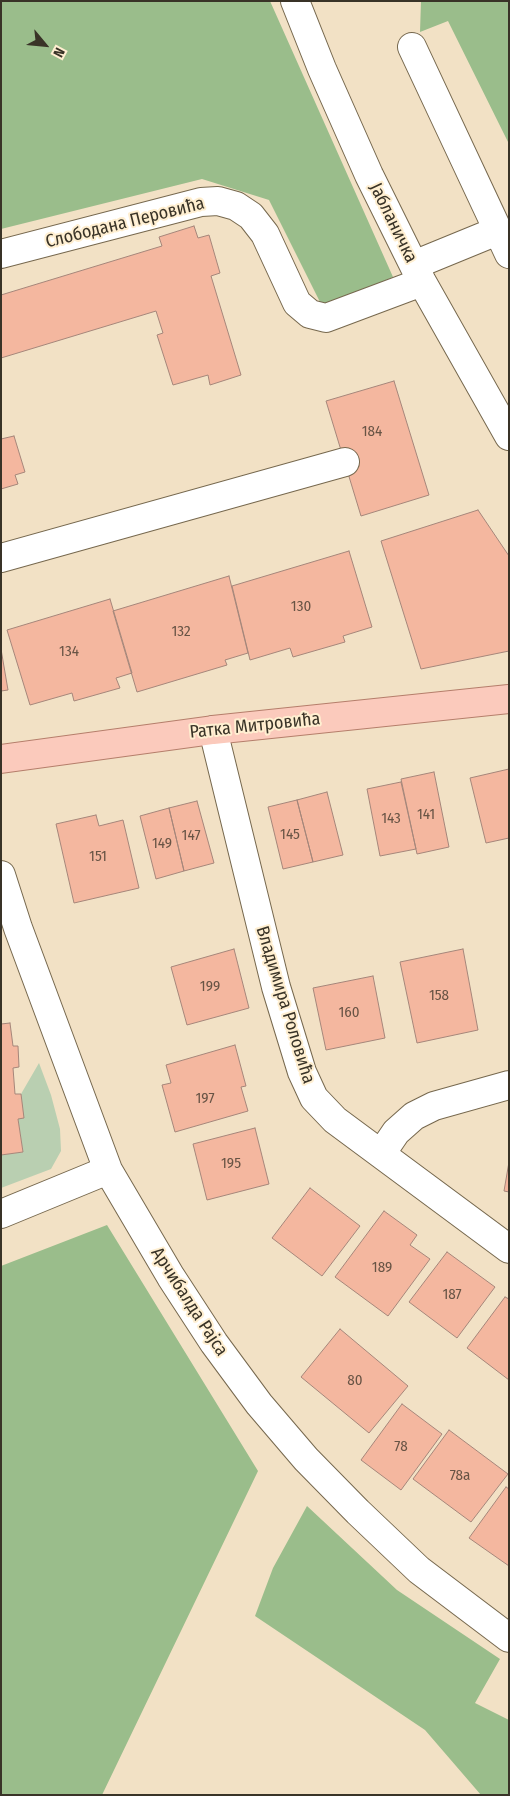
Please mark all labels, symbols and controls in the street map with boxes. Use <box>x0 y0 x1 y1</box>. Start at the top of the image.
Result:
north arrow <box>20 20 70 70</box>
text: N <box>49 45 68 60</box>
street label: Јабланичка <box>364 180 422 266</box>
street label: Слободана Перовића <box>43 193 207 253</box>
house number: 184 <box>362 423 382 441</box>
house number: 130 <box>291 598 311 616</box>
house number: 132 <box>171 623 191 641</box>
house number: 134 <box>59 643 79 661</box>
street label: Ратка Митровића <box>189 708 321 744</box>
house number: 141 <box>417 806 435 824</box>
house number: 143 <box>381 810 401 828</box>
house number: 145 <box>280 826 300 844</box>
house number: 147 <box>182 827 200 845</box>
house number: 149 <box>152 835 172 853</box>
house number: 151 <box>89 848 107 866</box>
street label: Владимира Роловића <box>251 924 319 1086</box>
house number: 199 <box>200 978 220 996</box>
house number: 158 <box>429 987 449 1005</box>
house number: 160 <box>338 1004 360 1022</box>
house number: 197 <box>195 1090 215 1108</box>
house number: 195 <box>221 1155 241 1173</box>
street label: Арчибалда Рајса <box>146 1244 232 1360</box>
house number: 189 <box>372 1259 392 1277</box>
house number: 187 <box>442 1286 462 1304</box>
house number: 80 <box>347 1372 363 1390</box>
house number: 78 <box>394 1438 408 1456</box>
house number: 78a <box>450 1467 470 1485</box>

